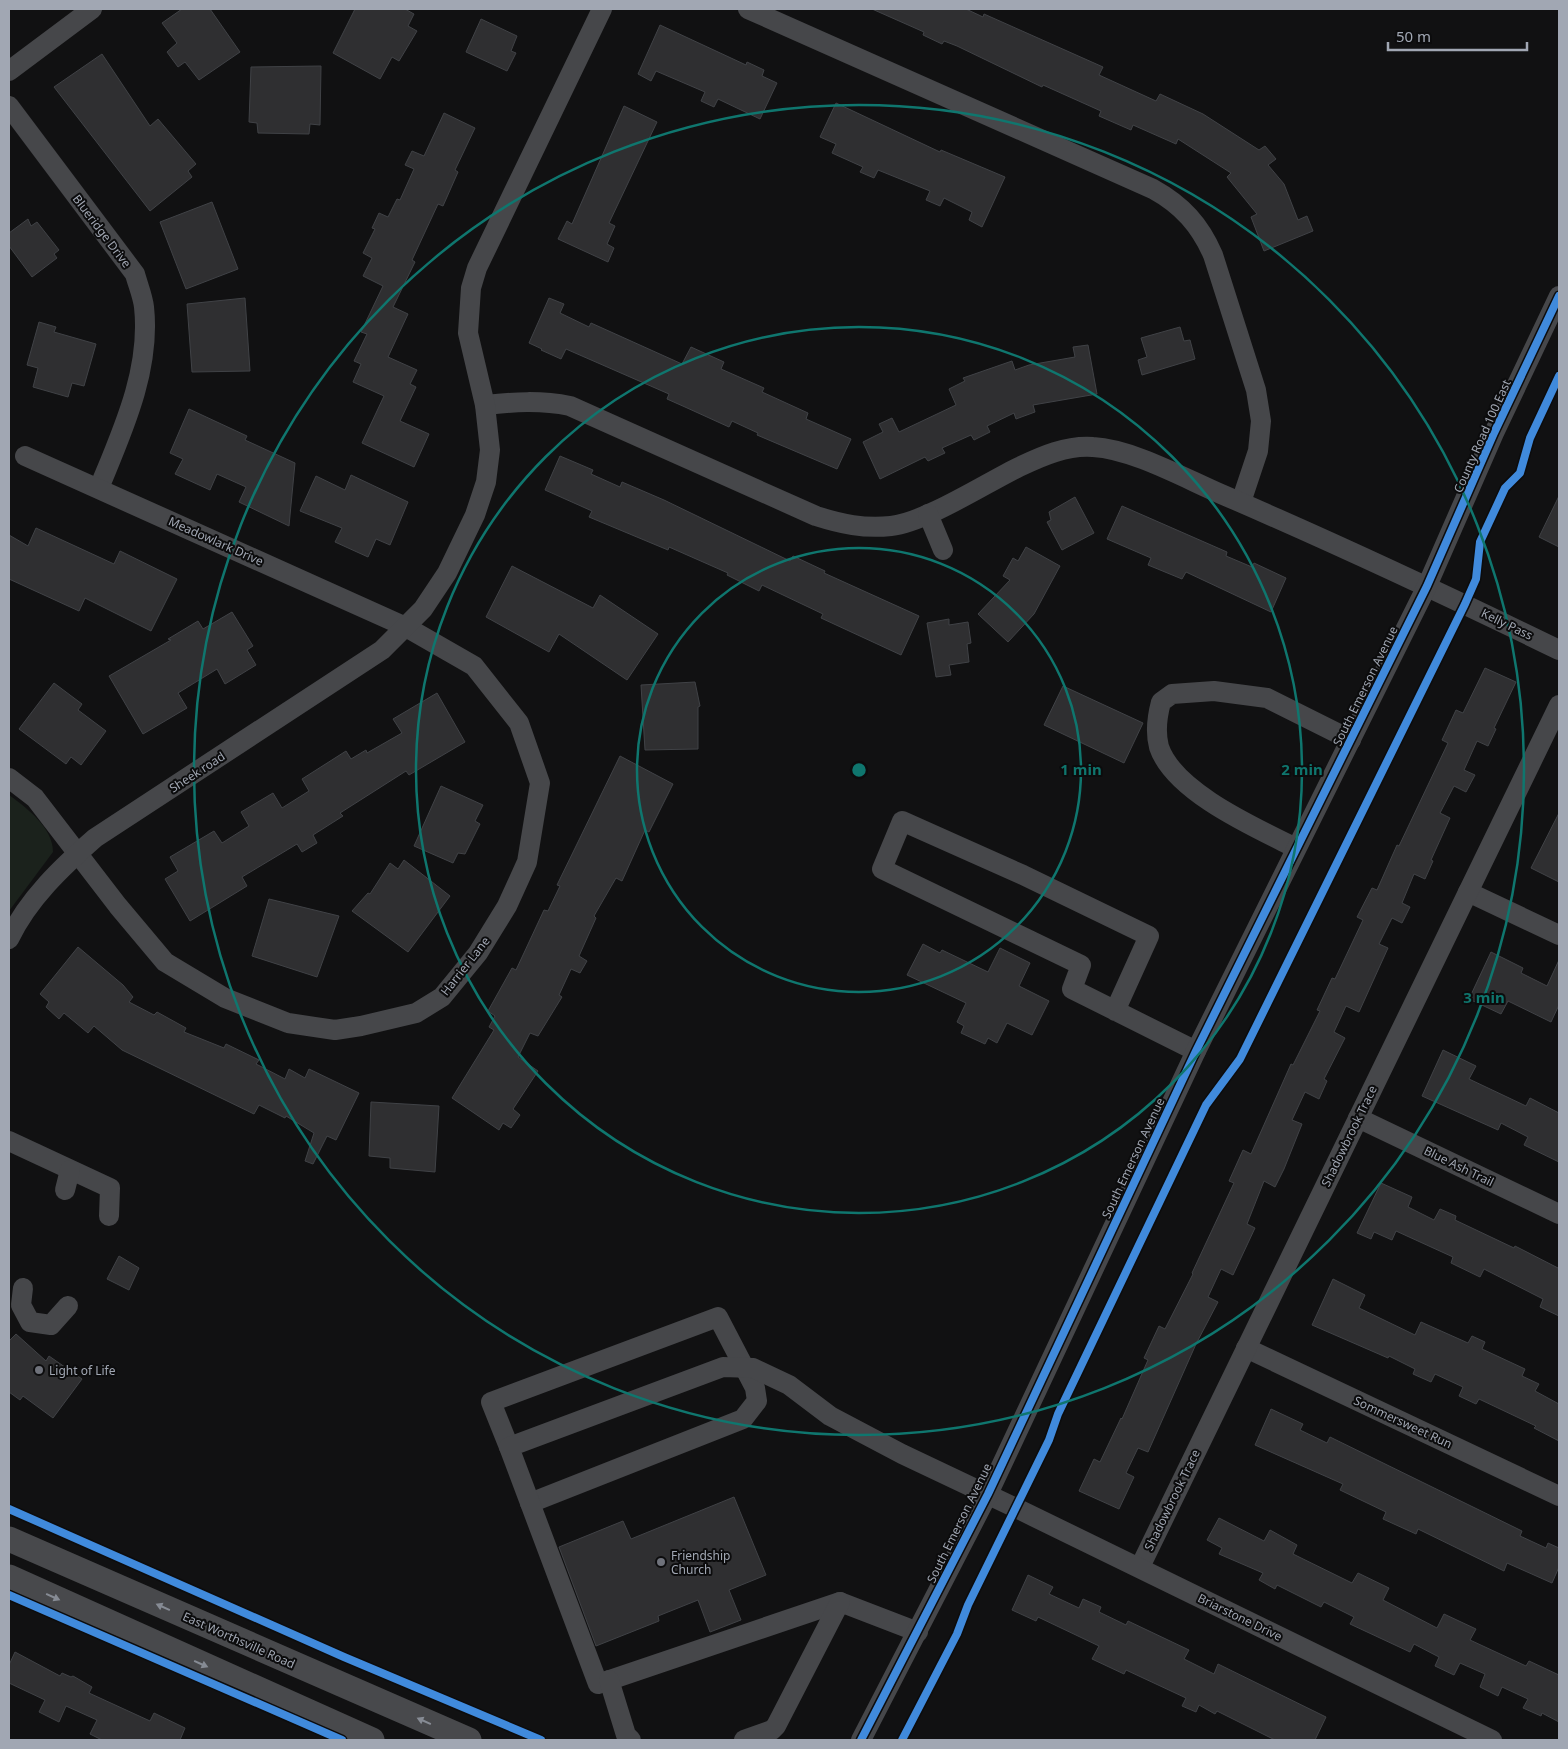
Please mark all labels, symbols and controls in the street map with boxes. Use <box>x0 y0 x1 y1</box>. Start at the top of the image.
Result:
scale bar <box>1388 20 1527 52</box>
text: 50 m <box>1396 26 1431 46</box>
street label: Blueridge Drive <box>69 191 135 271</box>
street label: County Road 100 East <box>1449 376 1515 495</box>
street label: Meadowlark Drive <box>166 512 266 570</box>
street label: Kelly Pass <box>1479 604 1536 644</box>
street label: South Emerson Avenue <box>1329 623 1402 749</box>
street label: Sheek road <box>166 748 228 796</box>
text: 1 min <box>1060 759 1102 779</box>
text: 2 min <box>1281 759 1323 779</box>
centre of rings <box>850 761 868 779</box>
street label: Harrier Lane <box>437 933 494 999</box>
text: 3 min <box>1463 987 1505 1007</box>
street label: Shadowbrook Trace <box>1317 1082 1381 1190</box>
street label: South Emerson Avenue <box>1098 1095 1169 1221</box>
street label: Blue Ash Trail <box>1421 1142 1497 1190</box>
place label: Light of Life <box>49 1362 116 1379</box>
marker: Light of Life <box>33 1364 45 1376</box>
street label: Sommersweet Run <box>1351 1392 1455 1452</box>
street label: Shadowbrook Trace <box>1140 1446 1204 1554</box>
street label: South Emerson Avenue <box>923 1460 996 1586</box>
place label: Friendship Church <box>671 1547 731 1578</box>
marker: Friendship Church <box>655 1556 667 1568</box>
street label: Briarstone Drive <box>1195 1589 1285 1645</box>
one-way arrow <box>46 1594 60 1602</box>
one-way arrow <box>156 1602 170 1610</box>
street label: East Worthsville Road <box>180 1608 298 1672</box>
one-way arrow <box>194 1660 208 1668</box>
one-way arrow <box>417 1716 431 1724</box>

